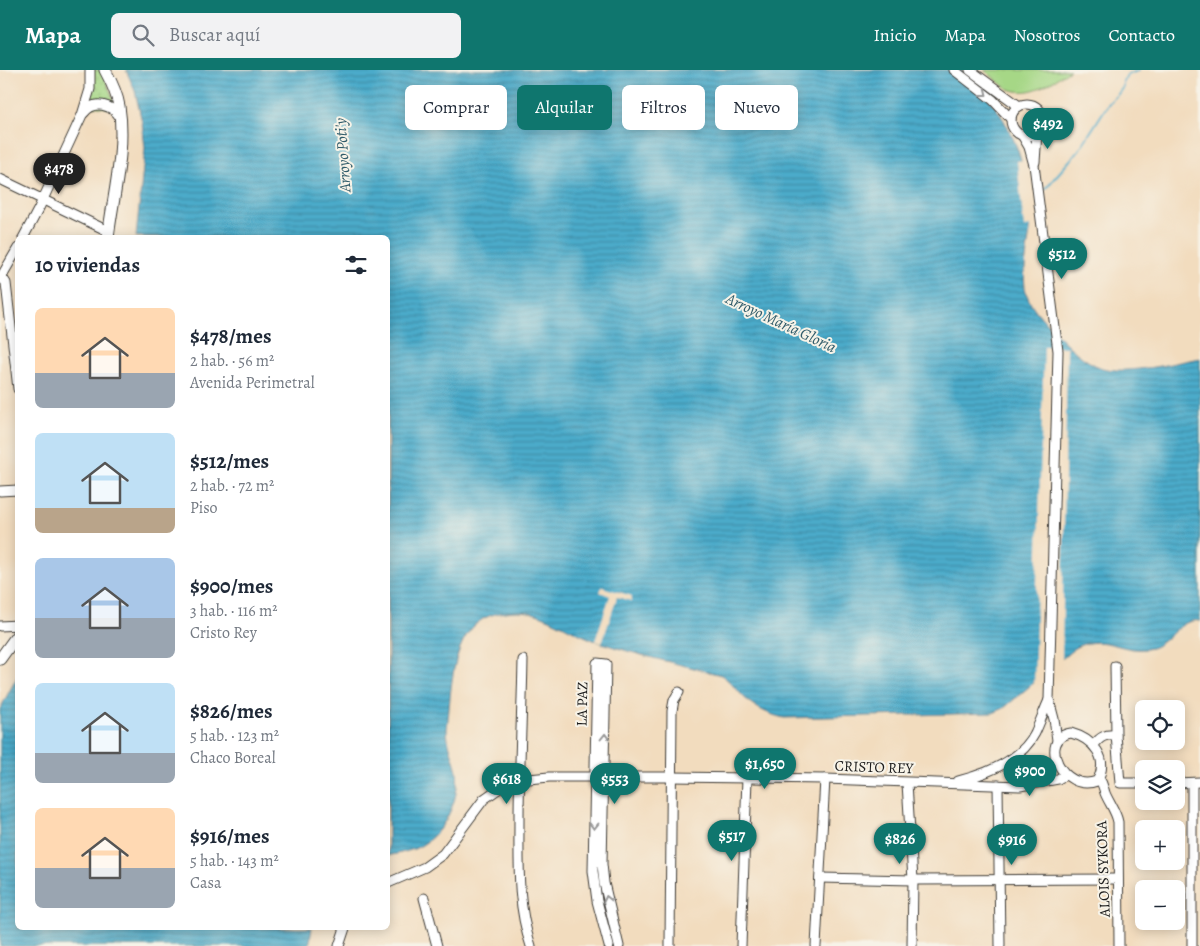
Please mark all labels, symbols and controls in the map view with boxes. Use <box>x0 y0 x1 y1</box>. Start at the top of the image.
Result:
search box <box>111 13 461 58</box>
text: Mapa <box>25 19 81 51</box>
icon: search <box>129 21 157 49</box>
text: Buscar aquí <box>169 22 260 48</box>
text: Inicio <box>873 23 916 47</box>
text: Mapa <box>944 23 986 47</box>
text: Nosotros <box>1014 23 1080 47</box>
text: Contacto <box>1108 23 1175 47</box>
chip: Comprar <box>405 85 507 130</box>
chip: Alquilar <box>517 85 612 130</box>
chip: Filtros <box>622 85 705 130</box>
chip: Nuevo <box>715 85 798 130</box>
one-way arrow <box>978 88 987 96</box>
pin: $492 <box>1018 108 1078 150</box>
text: $492 <box>1033 113 1063 135</box>
water label: Arroyo Poti'y <box>329 117 357 194</box>
pin: $478 <box>29 152 89 195</box>
text: $478 <box>44 158 74 180</box>
pin: $512 <box>1032 238 1092 280</box>
text: $512 <box>1048 243 1076 265</box>
text: 10 viviendas <box>35 251 140 279</box>
icon: filters <box>342 251 370 279</box>
water label: Arroyo María Gloria <box>721 287 840 358</box>
text: $478/mes <box>190 322 271 350</box>
icon: home <box>75 328 135 388</box>
text: 2 hab. · 56 m² <box>190 350 274 372</box>
text: Avenida Perimetral <box>190 372 315 394</box>
text: $512/mes <box>190 447 269 475</box>
icon: home <box>75 453 135 513</box>
text: 2 hab. · 72 m² <box>190 475 274 497</box>
text: Piso <box>190 497 218 519</box>
text: $900/mes <box>190 572 273 600</box>
icon: home <box>75 578 135 638</box>
text: 3 hab. · 116 m² <box>190 600 277 622</box>
text: Cristo Rey <box>190 622 257 644</box>
street label: LA PAZ <box>572 681 592 727</box>
text: $826/mes <box>190 697 273 725</box>
map controls <box>1135 700 1185 930</box>
button: locate <box>1135 700 1185 750</box>
icon: home <box>75 703 135 763</box>
text: 5 hab. · 123 m² <box>190 725 279 747</box>
one-way arrow <box>599 732 610 740</box>
text: Chaco Boreal <box>190 747 276 769</box>
pin: $1,650 <box>724 748 806 790</box>
text: $1,650 <box>745 753 785 775</box>
pin: $900 <box>1000 754 1060 797</box>
street label: CRISTO REY <box>834 756 915 778</box>
text: $900 <box>1015 760 1045 782</box>
button: layers <box>1135 760 1185 810</box>
pin: $618 <box>477 762 537 805</box>
pin: $553 <box>585 762 645 805</box>
text: $618 <box>493 768 521 790</box>
text: $553 <box>601 768 629 790</box>
pin: $517 <box>702 820 762 862</box>
street label: ALOIS SYKORA <box>1091 820 1115 919</box>
button: + <box>1135 820 1185 870</box>
text: $916/mes <box>190 822 270 850</box>
one-way arrow <box>589 822 599 830</box>
pin: $826 <box>870 822 930 865</box>
pin: $916 <box>982 824 1042 866</box>
text: $517 <box>719 825 745 847</box>
icon: home <box>75 828 135 888</box>
text: $826 <box>885 828 915 850</box>
text: $916 <box>998 829 1026 851</box>
text: 5 hab. · 143 m² <box>190 850 279 872</box>
text: Casa <box>190 872 221 894</box>
button: − <box>1135 880 1185 930</box>
one-way arrow <box>602 894 613 903</box>

